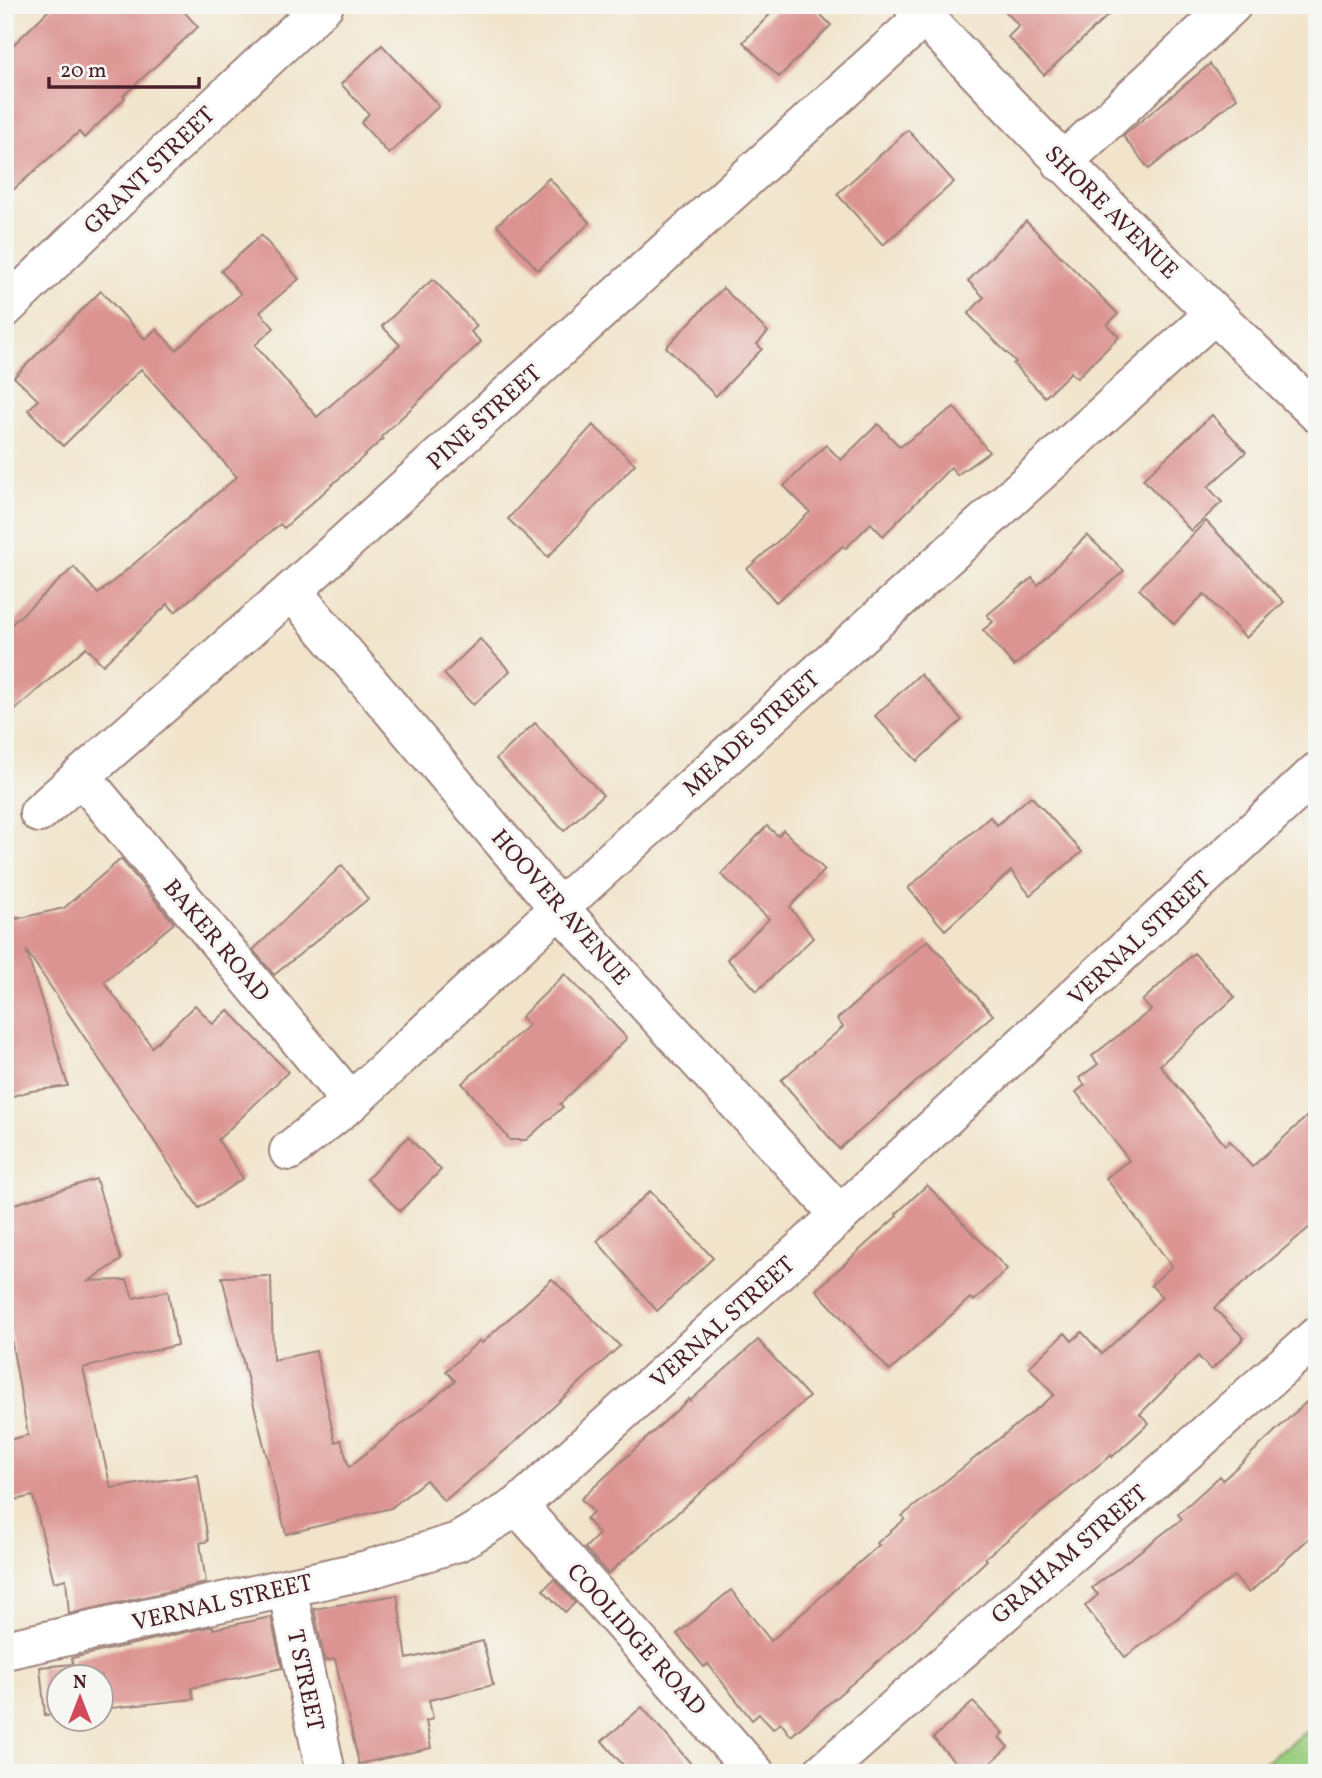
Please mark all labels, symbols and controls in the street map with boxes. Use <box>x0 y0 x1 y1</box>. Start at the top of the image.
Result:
scale bar <box>49 46 200 90</box>
text: 20 m <box>60 57 106 86</box>
street label: GRANT STREET <box>77 100 224 243</box>
street label: SHORE AVENUE <box>1036 139 1185 288</box>
street label: PINE STREET <box>420 358 550 479</box>
street label: MEADE STREET <box>676 663 829 806</box>
street label: HOOVER AVENUE <box>482 823 637 994</box>
street label: VERNAL STREET <box>1061 864 1219 1015</box>
street label: BAKER ROAD <box>154 873 277 1010</box>
street label: VERNAL STREET <box>643 1249 803 1398</box>
street label: GRAHAM STREET <box>985 1478 1156 1633</box>
street label: COOLIDGE ROAD <box>558 1557 713 1724</box>
street label: VERNAL STREET <box>129 1567 316 1641</box>
street label: T STREET <box>277 1627 331 1734</box>
north arrow <box>46 1662 116 1732</box>
text: N <box>73 1670 87 1696</box>

